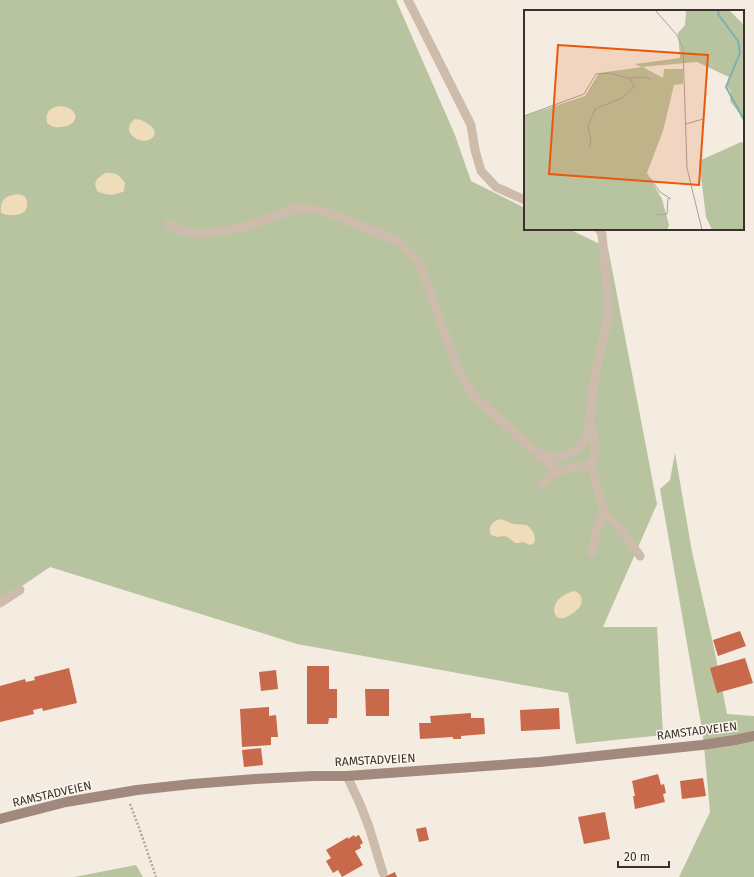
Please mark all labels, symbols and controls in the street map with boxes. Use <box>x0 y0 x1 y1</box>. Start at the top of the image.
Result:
inset map <box>524 10 744 230</box>
street label: RAMSTADVEIEN <box>656 719 738 743</box>
street label: RAMSTADVEIEN <box>334 751 416 769</box>
street label: RAMSTADVEIEN <box>11 778 93 810</box>
scale bar <box>618 843 669 869</box>
text: 20 m <box>624 850 650 864</box>

